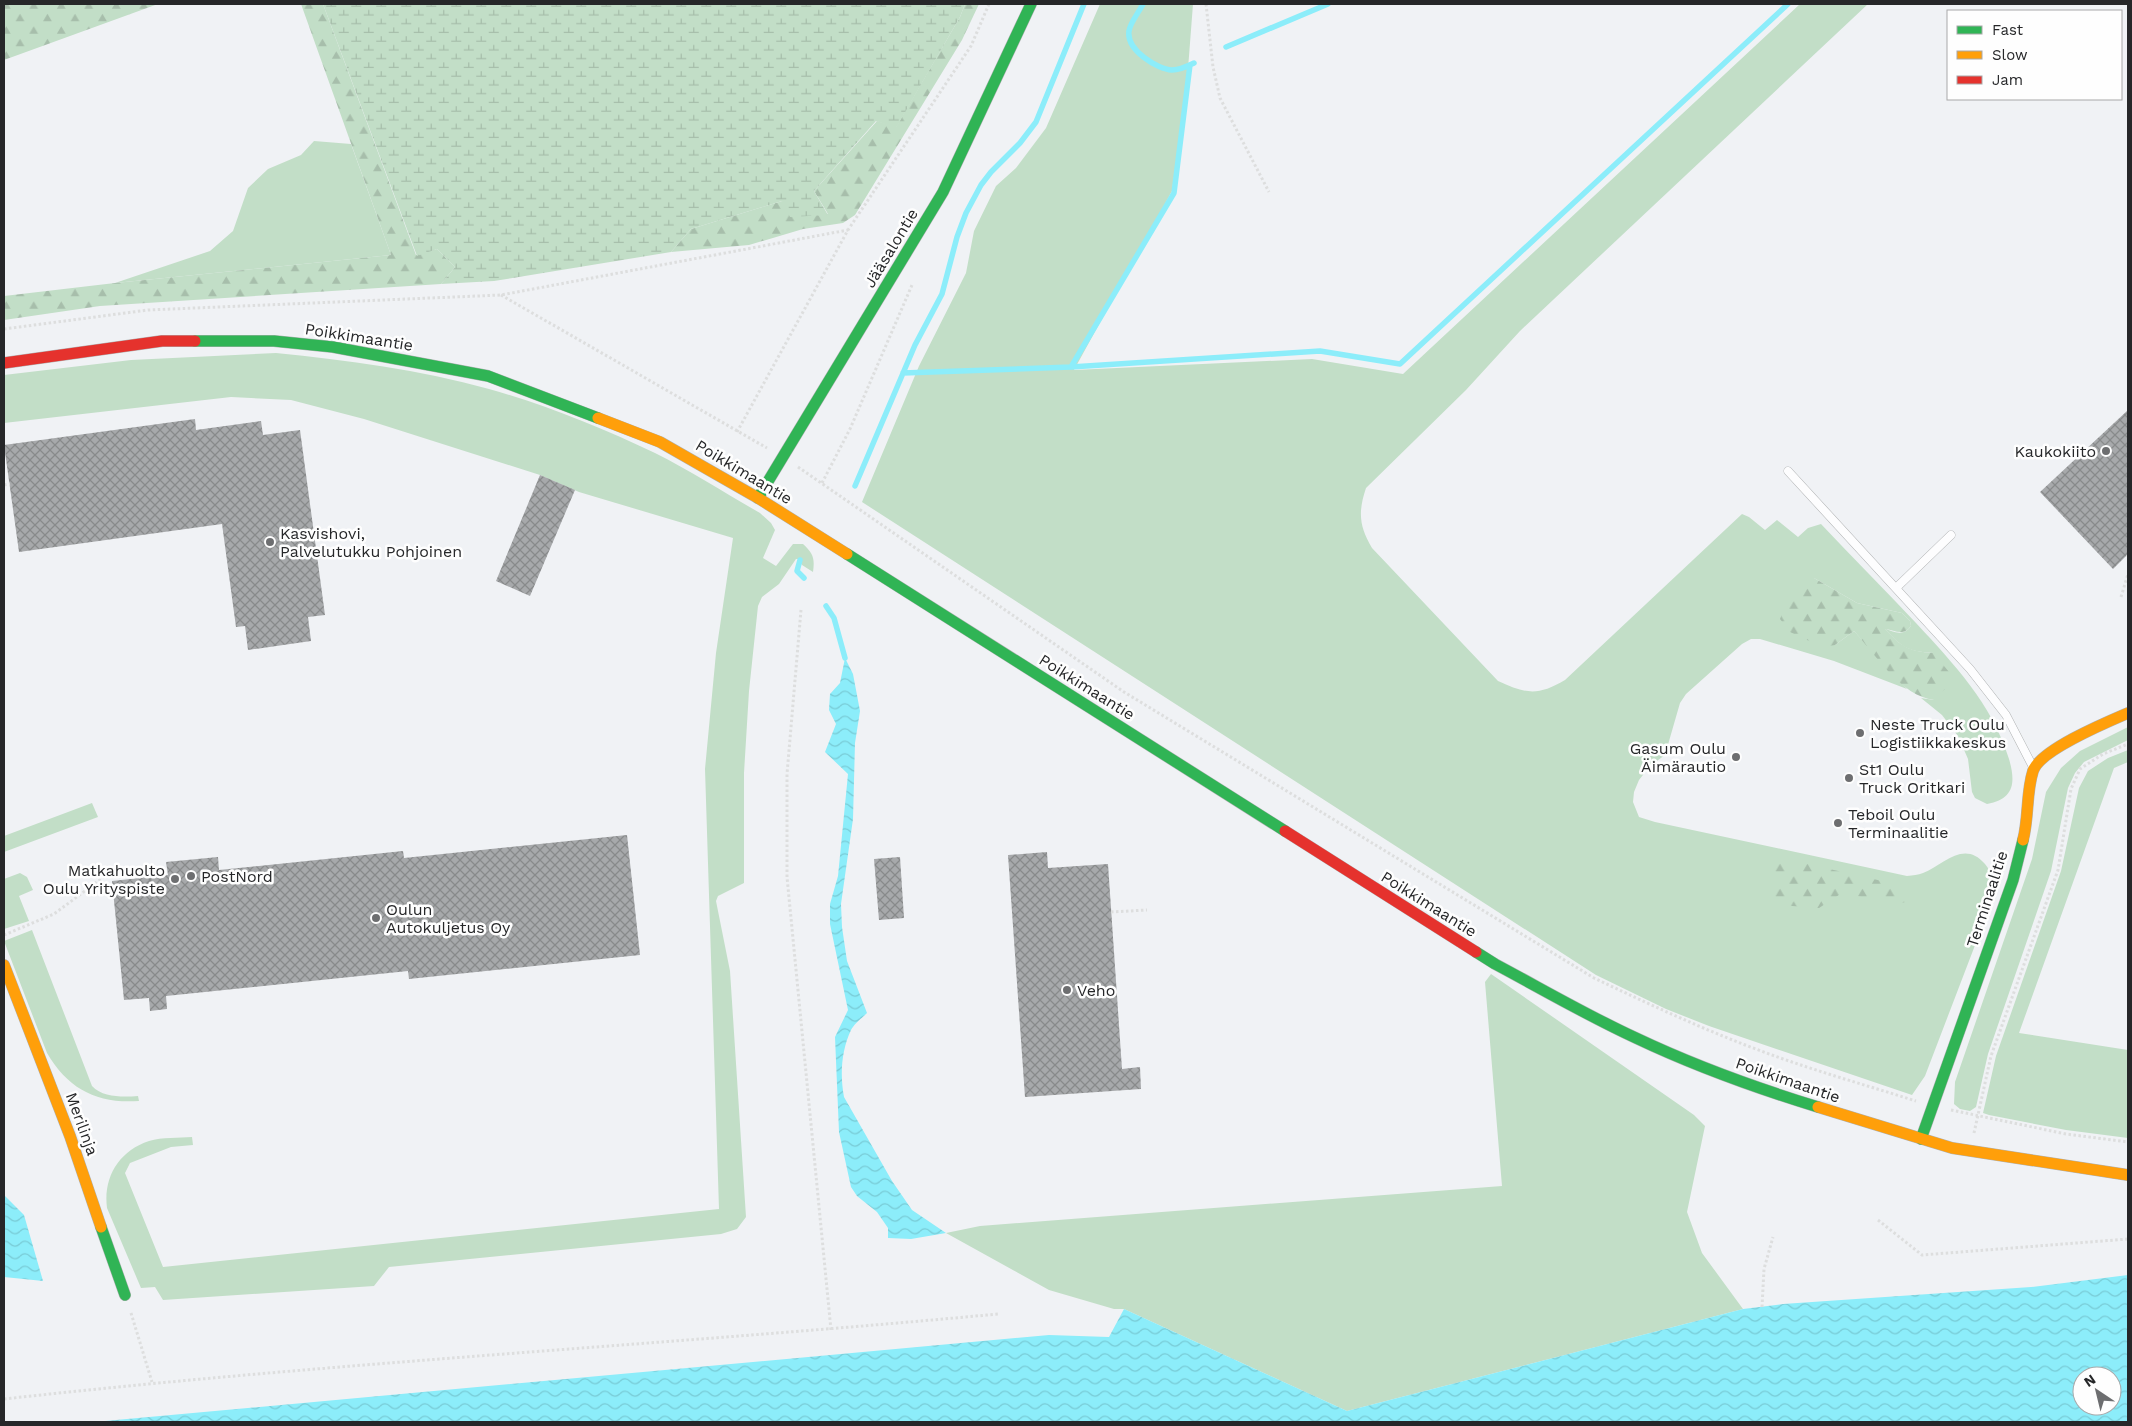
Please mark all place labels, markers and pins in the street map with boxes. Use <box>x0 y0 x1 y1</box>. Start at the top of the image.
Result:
place label: Kaukokiito <box>2015 442 2096 461</box>
marker: Kaukokiito <box>2100 445 2112 457</box>
place label: Kasvishovi, Palvelutukku Pohjoinen <box>280 524 462 561</box>
marker: Kasvishovi, Palvelutukku Pohjoinen <box>264 536 276 548</box>
place label: Neste Truck Oulu Logistiikkakeskus <box>1870 715 2006 752</box>
marker: Neste Truck Oulu Logistiikkakeskus <box>1854 727 1866 739</box>
place label: Gasum Oulu Äimärautio <box>1630 739 1726 776</box>
marker: Gasum Oulu Äimärautio <box>1730 751 1742 763</box>
place label: St1 Oulu Truck Oritkari <box>1859 760 1965 797</box>
marker: St1 Oulu Truck Oritkari <box>1843 772 1855 784</box>
place label: Teboil Oulu Terminaalitie <box>1848 805 1949 842</box>
marker: Teboil Oulu Terminaalitie <box>1832 817 1844 829</box>
place label: Matkahuolto Oulu Yrityspiste <box>43 861 165 898</box>
place label: PostNord <box>201 867 273 886</box>
marker: PostNord <box>185 870 197 882</box>
marker: Matkahuolto Oulu Yrityspiste <box>169 873 181 885</box>
place label: Oulun Autokuljetus Oy <box>386 900 511 937</box>
marker: Oulun Autokuljetus Oy <box>370 912 382 924</box>
place label: Veho <box>1077 981 1115 1000</box>
marker: Veho <box>1061 984 1073 996</box>

